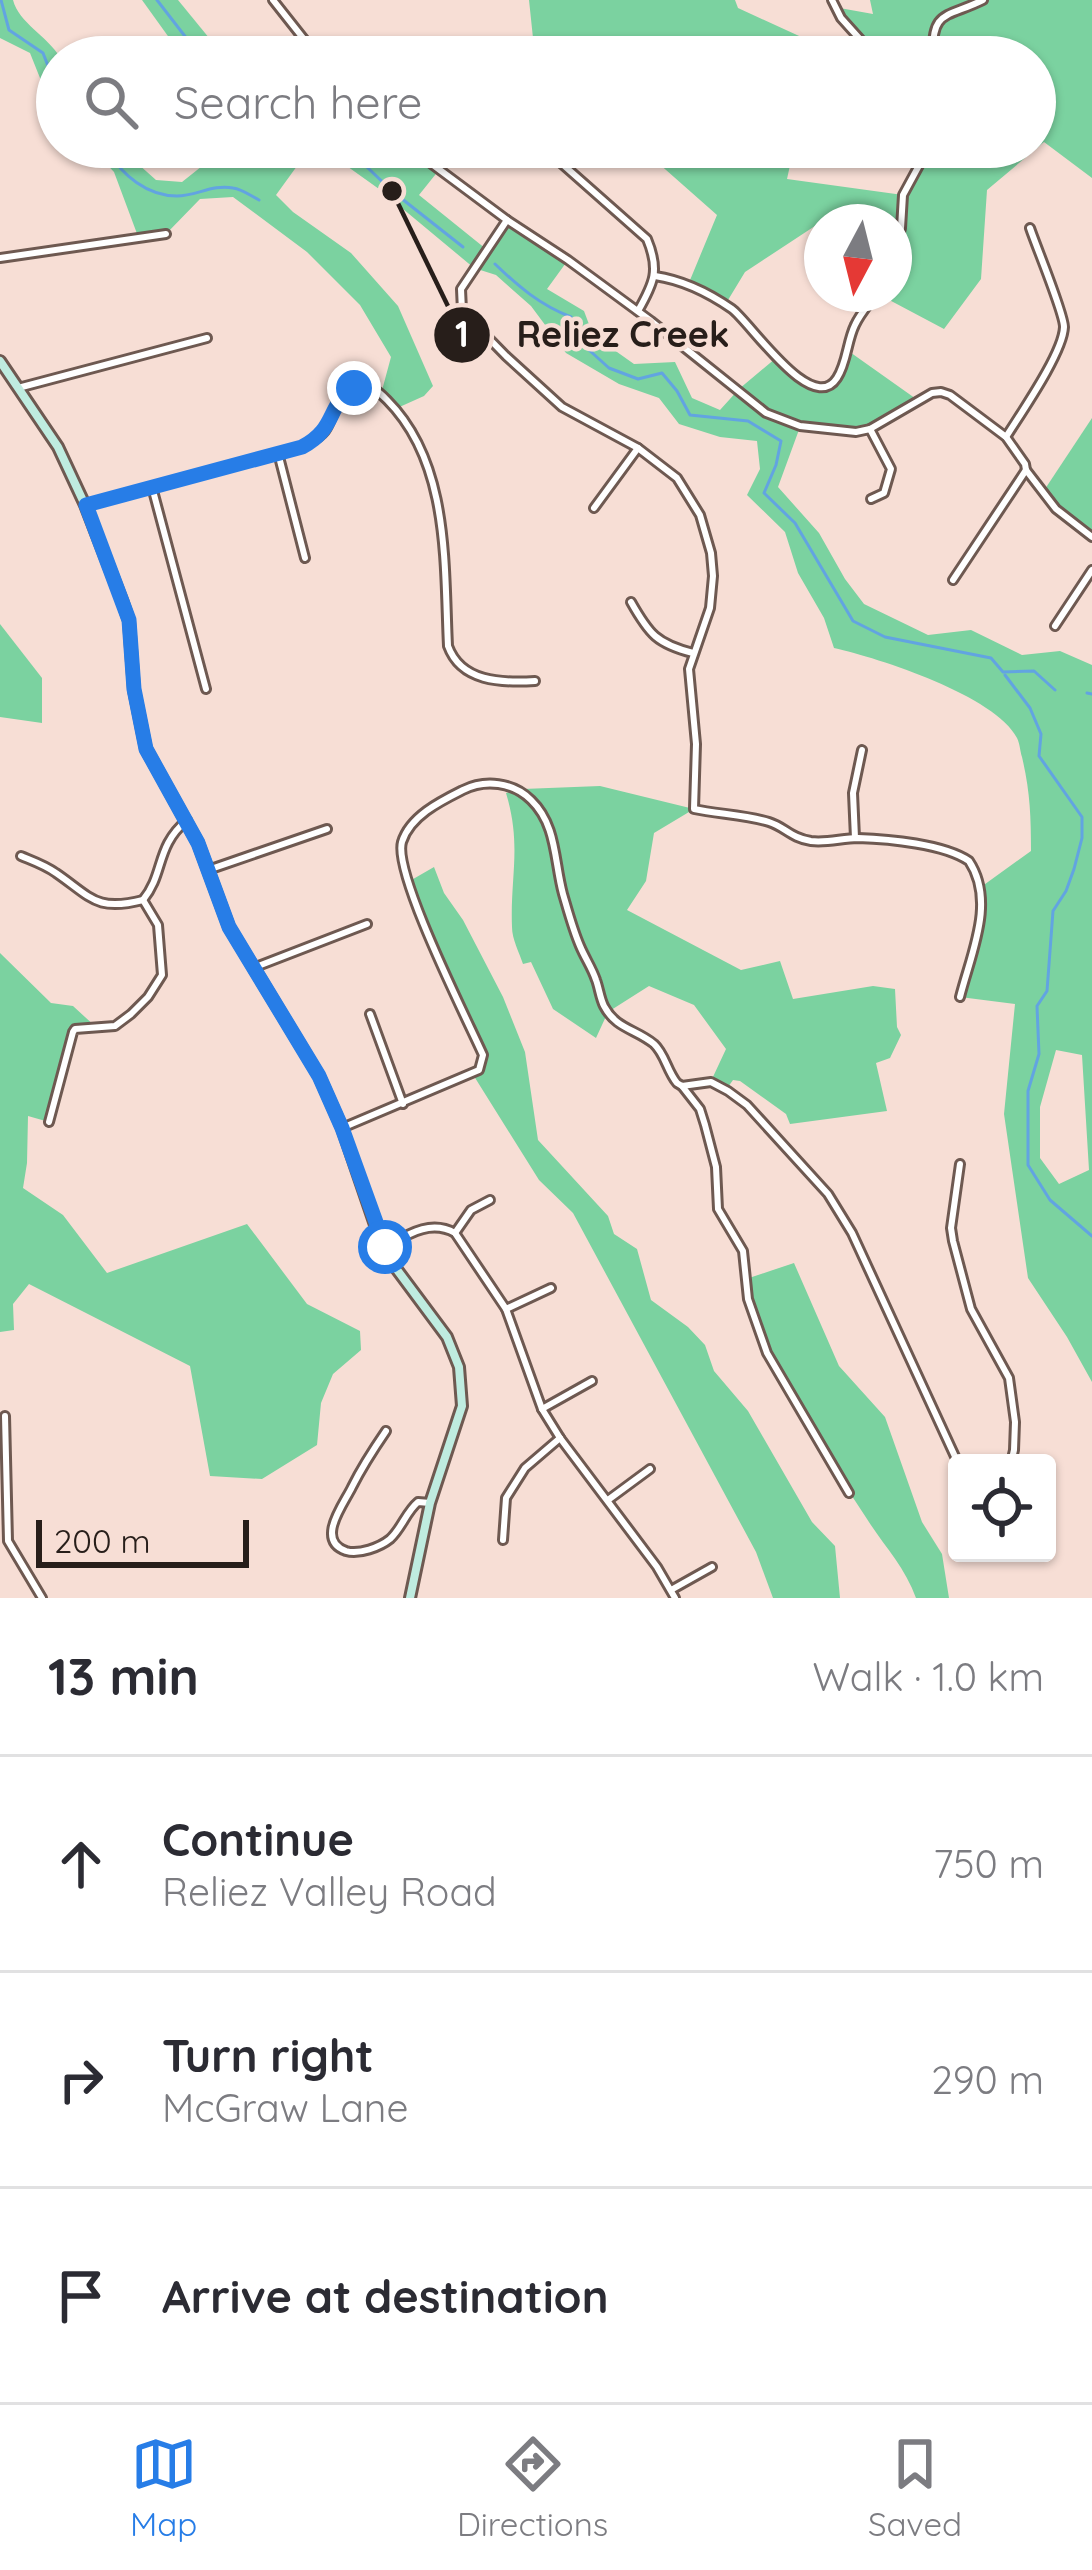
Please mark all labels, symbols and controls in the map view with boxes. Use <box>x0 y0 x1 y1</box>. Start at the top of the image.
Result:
search box <box>36 36 1056 168</box>
icon: search <box>78 69 144 135</box>
text: Search here <box>174 74 422 130</box>
north arrow <box>804 204 912 312</box>
callout: Reliez Creek <box>432 299 753 371</box>
text: 1 <box>455 311 469 356</box>
text: Reliez Creek <box>516 311 730 356</box>
route end <box>327 361 381 415</box>
route start <box>358 1220 412 1274</box>
map controls <box>948 1454 1056 1562</box>
button: locate <box>948 1454 1056 1562</box>
scale bar <box>36 1514 249 1567</box>
text: 200 m <box>54 1520 151 1561</box>
text: 13 min <box>48 1644 199 1708</box>
text: Walk · 1.0 km <box>813 1652 1044 1701</box>
text: Continue <box>162 1811 354 1867</box>
icon: ahead <box>48 1831 114 1897</box>
text: 750 m <box>933 1839 1044 1888</box>
text: Reliez Valley Road <box>162 1867 497 1916</box>
text: Turn right <box>162 2027 374 2083</box>
icon: right <box>48 2047 114 2113</box>
text: 290 m <box>931 2055 1044 2104</box>
text: McGraw Lane <box>162 2083 408 2132</box>
icon: arrive <box>48 2263 114 2329</box>
text: Arrive at destination <box>162 2268 608 2324</box>
tab: Map <box>130 2431 197 2544</box>
tab: Directions <box>457 2431 608 2544</box>
tab: Saved <box>868 2431 962 2544</box>

